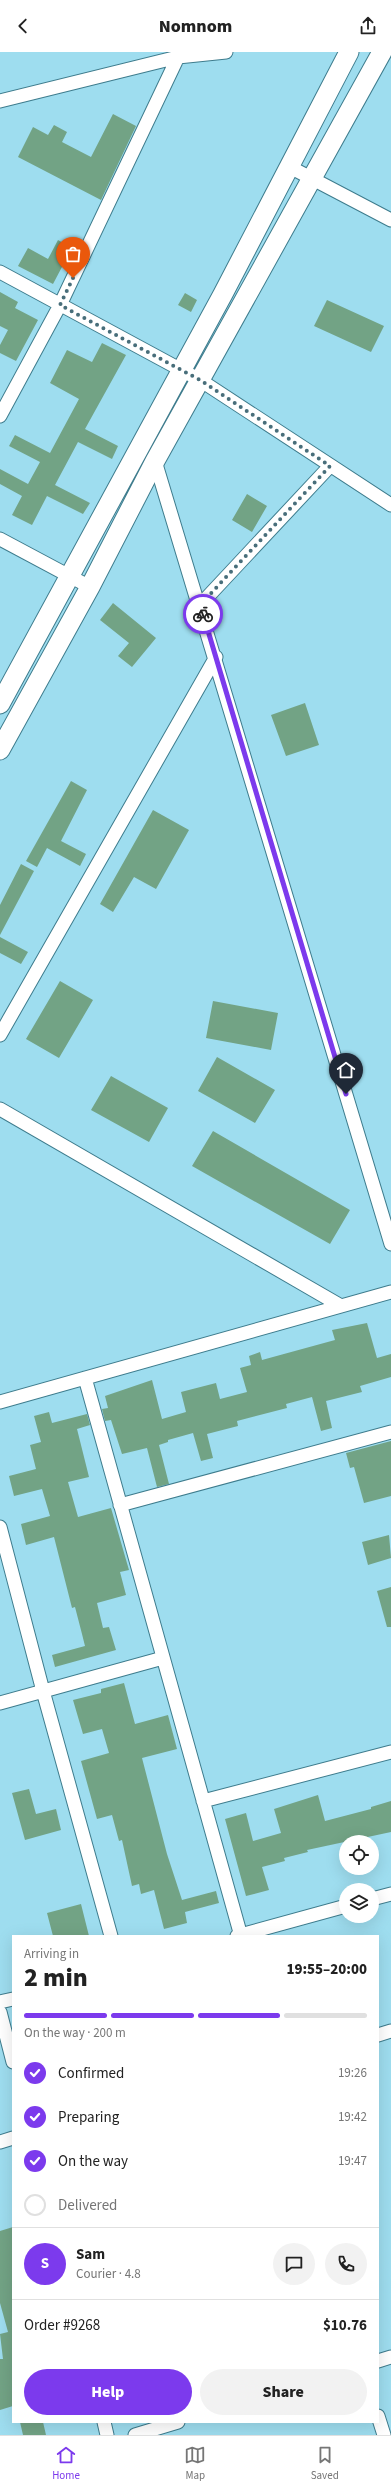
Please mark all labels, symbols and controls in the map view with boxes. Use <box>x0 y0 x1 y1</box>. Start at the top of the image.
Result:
text: Nomnom <box>159 14 232 39</box>
icon: back <box>12 15 34 37</box>
icon: share <box>357 15 379 37</box>
pin <box>56 237 90 278</box>
icon: bag <box>62 243 84 265</box>
courier <box>183 594 223 634</box>
icon: bike <box>192 603 214 625</box>
pin <box>329 1053 363 1094</box>
icon: home <box>335 1059 357 1081</box>
map controls <box>339 1835 379 1923</box>
button: locate <box>339 1835 379 1875</box>
button: layers <box>339 1883 379 1923</box>
text: Arriving in <box>24 1945 79 1963</box>
text: 2 min <box>24 1959 88 1996</box>
text: 19:55–20:00 <box>286 1959 367 1980</box>
text: On the way · 200 m <box>24 2024 126 2042</box>
icon: check <box>24 2062 46 2084</box>
text: Confirmed <box>58 2063 124 2084</box>
text: 19:26 <box>338 2064 367 2082</box>
icon: check <box>24 2106 46 2128</box>
text: Preparing <box>58 2107 119 2128</box>
text: 19:42 <box>338 2108 367 2126</box>
icon: check <box>24 2150 46 2172</box>
text: On the way <box>58 2151 128 2172</box>
text: 19:47 <box>338 2152 367 2170</box>
text: Delivered <box>58 2195 117 2216</box>
button: chat <box>273 2243 315 2285</box>
button: phone <box>325 2243 367 2285</box>
text: Sam <box>76 2244 105 2265</box>
text: S <box>41 2253 49 2274</box>
text: Courier · 4.8 <box>76 2265 141 2283</box>
text: Order #9268 <box>24 2315 100 2336</box>
text: $10.76 <box>323 2315 367 2336</box>
button: Help <box>24 2369 192 2415</box>
button: Share <box>200 2369 367 2415</box>
tab: Home <box>52 2444 80 2483</box>
tab: Map <box>184 2444 206 2483</box>
tab: Saved <box>311 2444 339 2483</box>

